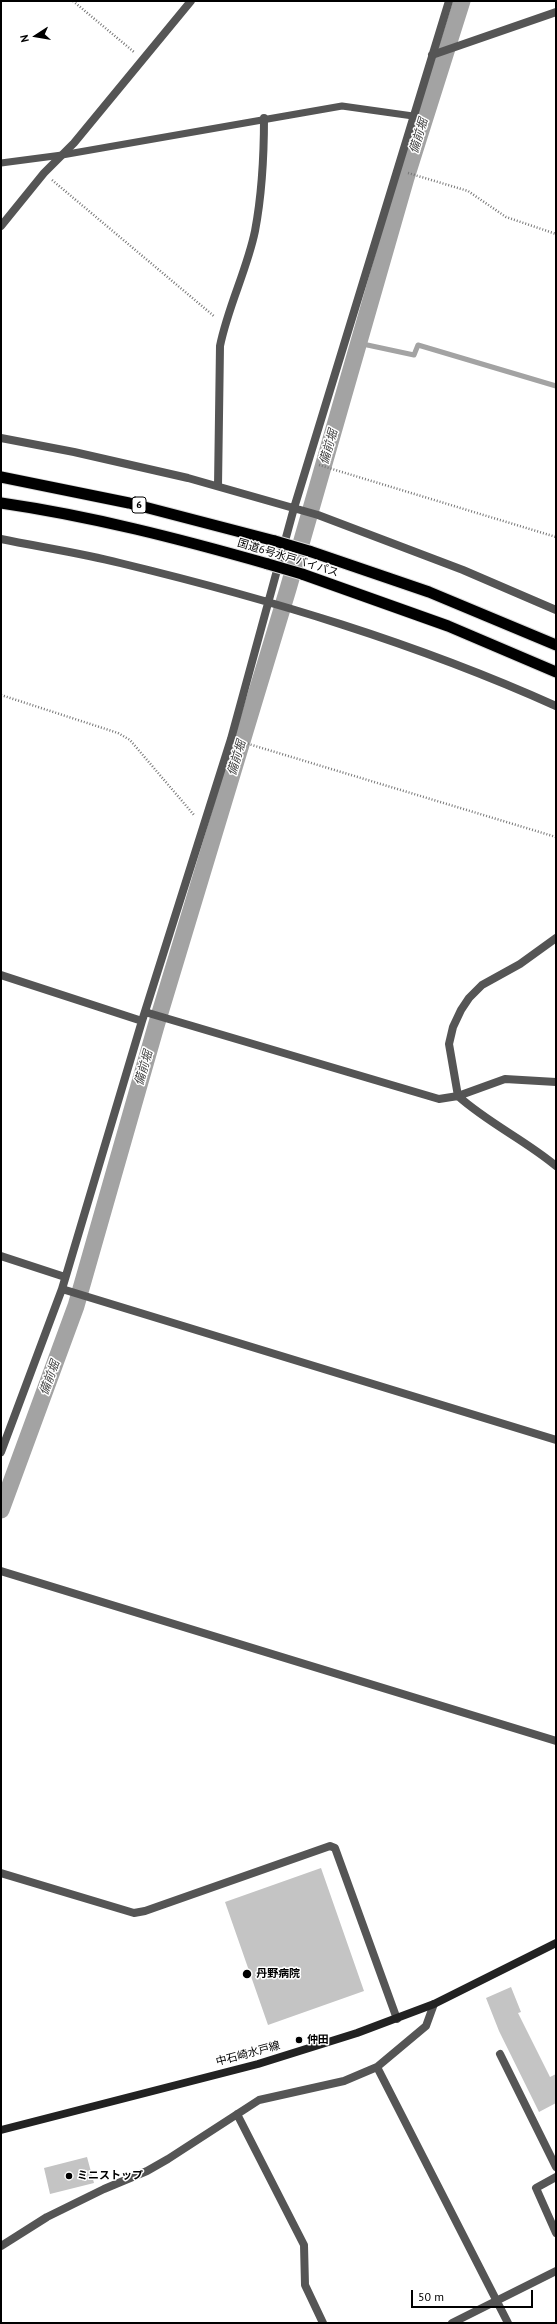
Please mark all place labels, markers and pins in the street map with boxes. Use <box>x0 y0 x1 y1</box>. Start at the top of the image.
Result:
place label: 丹野病院 <box>256 1967 300 1981</box>
marker: 丹野病院 <box>241 1968 253 1980</box>
place label: 仲田 <box>307 2033 329 2047</box>
marker: 仲田 <box>294 2035 304 2045</box>
place label: ミニストップ <box>77 2169 143 2183</box>
marker: ミニストップ <box>64 2171 74 2181</box>

